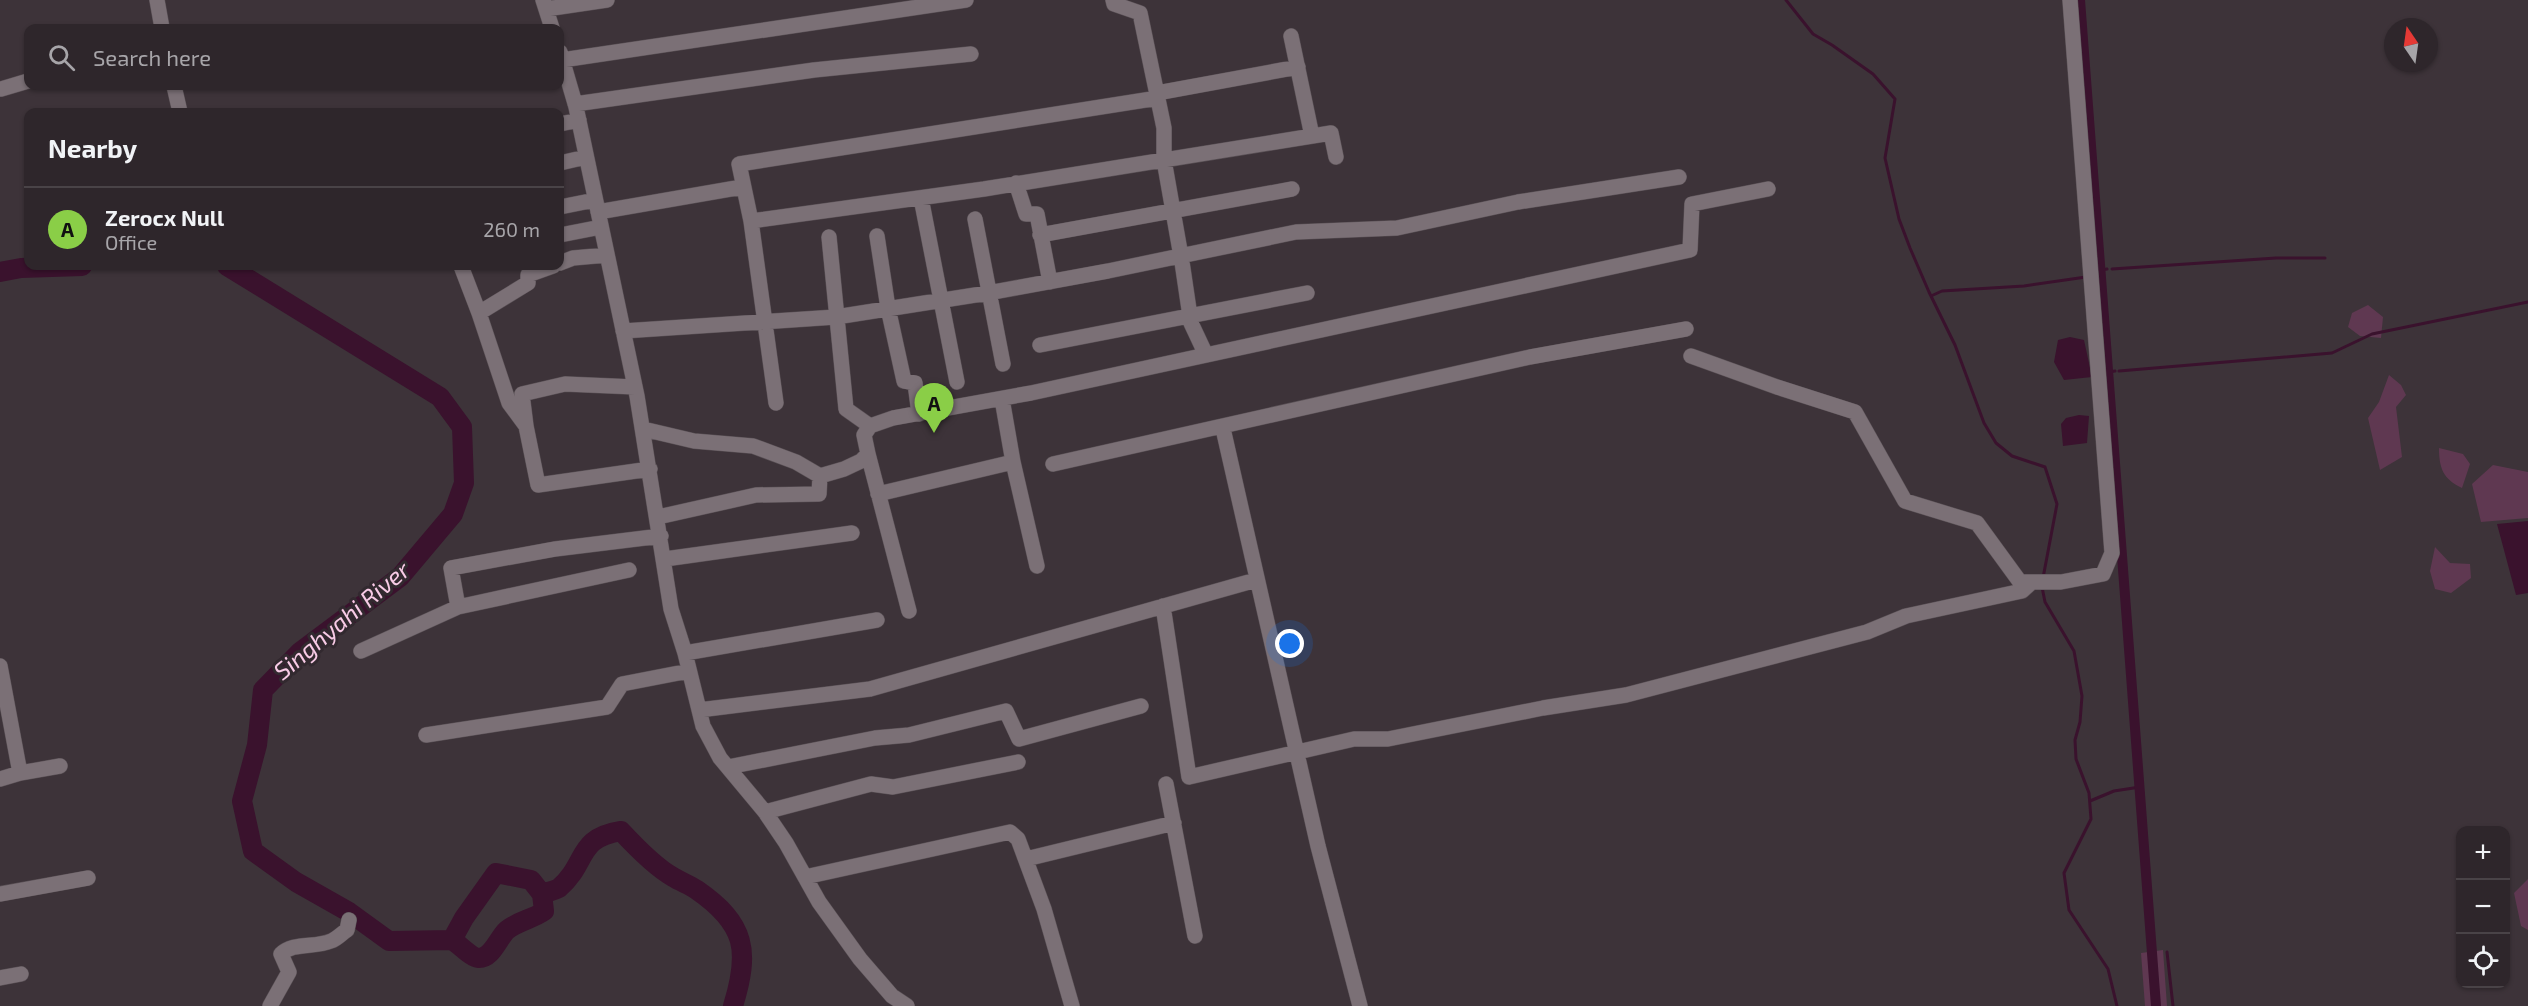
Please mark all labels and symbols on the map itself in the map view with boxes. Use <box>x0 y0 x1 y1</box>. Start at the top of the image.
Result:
north arrow <box>2384 18 2438 72</box>
pin: A <box>914 384 954 433</box>
water label: Singhyahi River <box>267 554 415 685</box>
your location <box>1275 629 1304 658</box>

